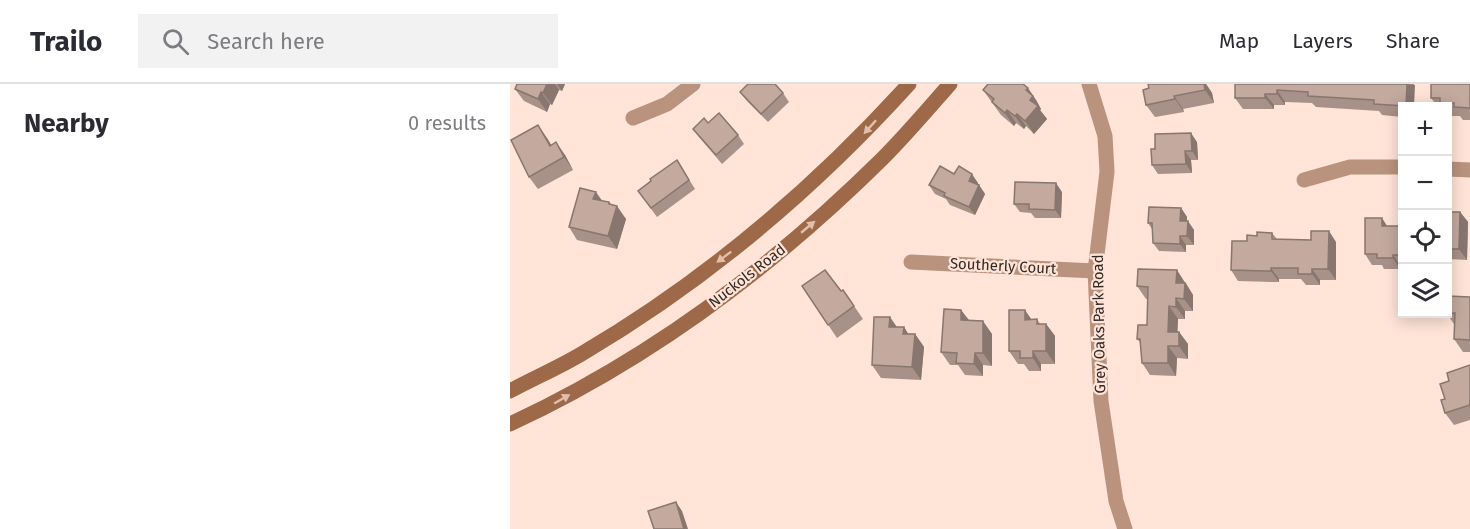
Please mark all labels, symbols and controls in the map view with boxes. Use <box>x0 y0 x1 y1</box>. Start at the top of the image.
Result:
search box <box>138 14 558 68</box>
text: Trailo <box>30 25 102 58</box>
icon: search <box>159 25 192 58</box>
text: Search here <box>207 28 325 55</box>
text: Map <box>1219 28 1259 54</box>
text: Layers <box>1292 28 1353 54</box>
text: Share <box>1386 28 1440 54</box>
map controls <box>1398 102 1452 318</box>
button: + <box>1398 102 1452 156</box>
text: Nearby <box>24 108 109 139</box>
text: 0 results <box>408 111 486 135</box>
one-way arrow <box>863 120 877 135</box>
button: − <box>1398 156 1452 210</box>
button: locate <box>1398 210 1452 264</box>
one-way arrow <box>800 221 815 233</box>
street label: Nuckols Road <box>705 240 789 312</box>
one-way arrow <box>717 250 732 262</box>
street label: Southerly Court <box>949 254 1057 278</box>
street label: Grey Oaks Park Road <box>1089 254 1109 394</box>
button: layers <box>1398 264 1452 318</box>
one-way arrow <box>554 394 571 404</box>

